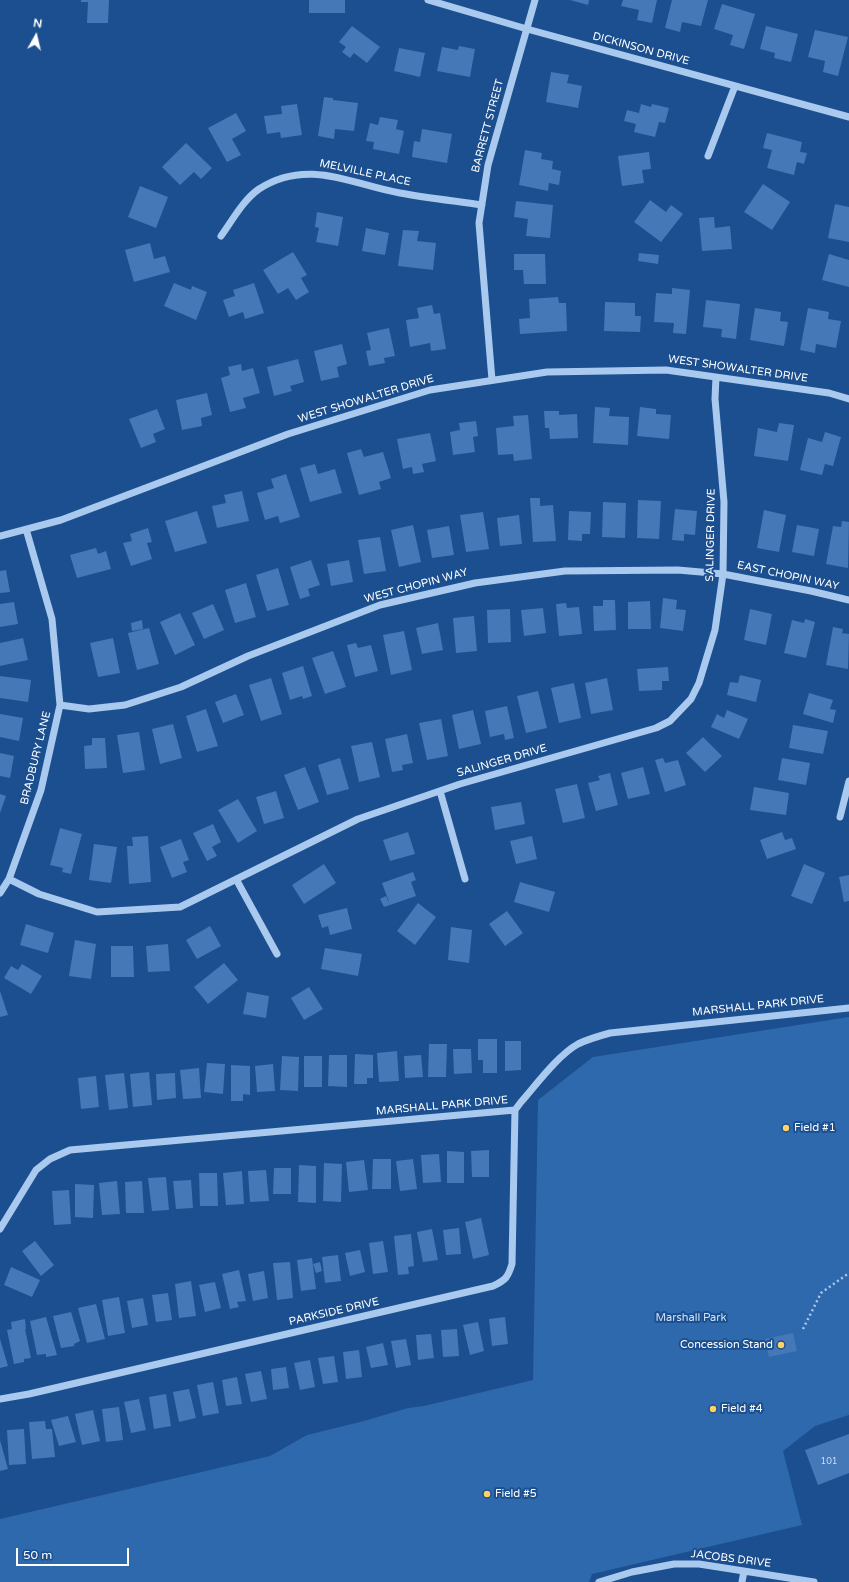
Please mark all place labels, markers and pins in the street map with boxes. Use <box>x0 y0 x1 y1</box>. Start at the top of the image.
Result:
place label: Field #1 <box>794 1121 836 1135</box>
marker: Field #1 <box>781 1123 791 1133</box>
place label: Concession Stand <box>680 1338 773 1352</box>
marker: Concession Stand <box>776 1340 786 1350</box>
place label: Field #4 <box>721 1402 763 1416</box>
marker: Field #4 <box>708 1404 718 1414</box>
place label: Field #5 <box>495 1487 537 1501</box>
marker: Field #5 <box>482 1489 492 1499</box>

